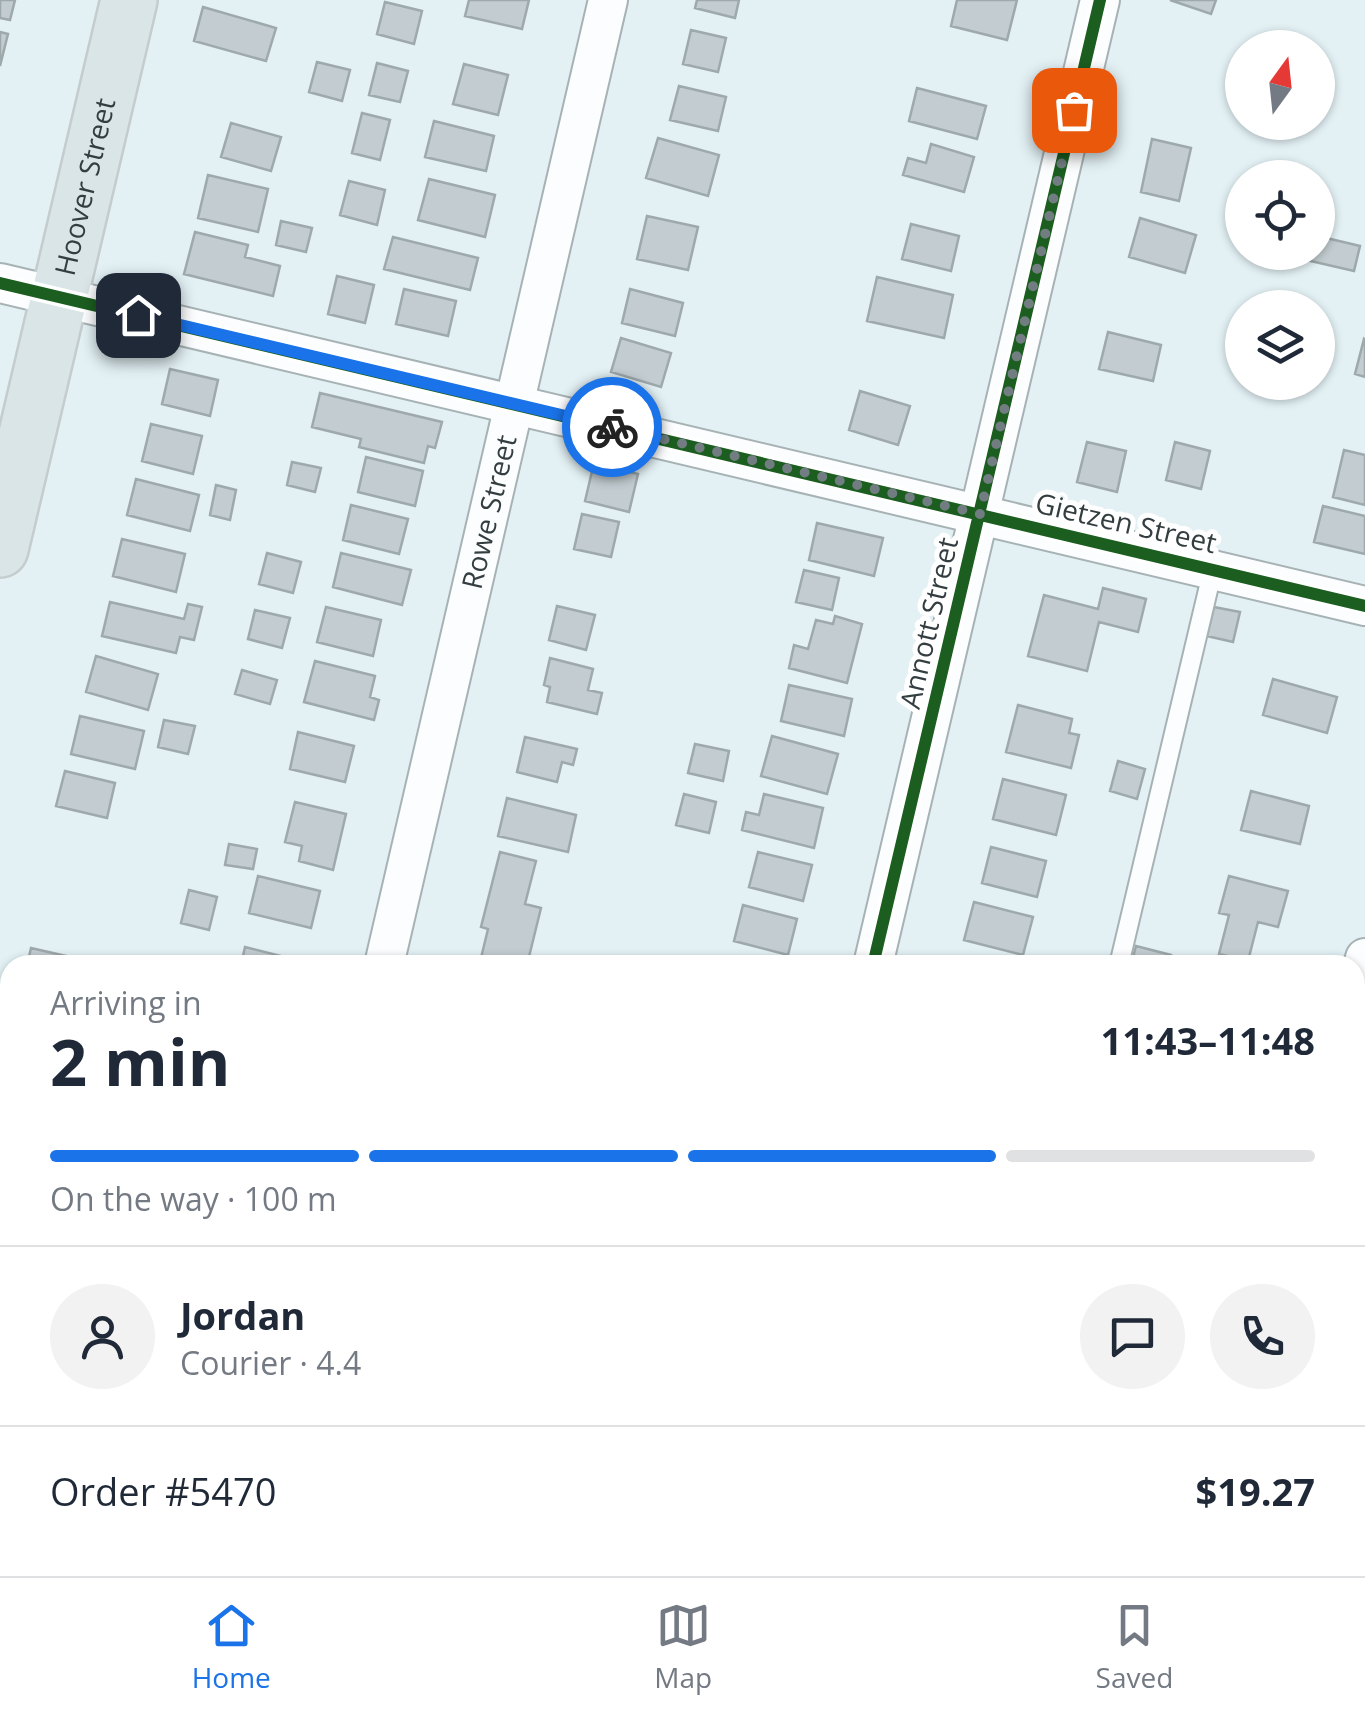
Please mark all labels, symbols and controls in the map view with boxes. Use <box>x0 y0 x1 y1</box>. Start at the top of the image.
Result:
north arrow <box>1225 30 1335 140</box>
map controls <box>1225 30 1335 400</box>
pin <box>1032 68 1117 153</box>
icon: bag <box>1047 83 1102 138</box>
street label: Hoover Street <box>45 94 123 279</box>
button: locate <box>1225 160 1335 270</box>
pin <box>96 273 181 358</box>
icon: home <box>111 288 166 343</box>
button: layers <box>1225 290 1335 400</box>
courier <box>562 377 662 477</box>
icon: bike <box>585 400 640 455</box>
street label: Rowe Street <box>452 431 524 593</box>
street label: Gietzen Street <box>1032 483 1220 561</box>
street label: Annott Street <box>890 534 966 712</box>
text: Arriving in <box>50 981 202 1024</box>
text: 11:43–11:48 <box>1101 1014 1315 1066</box>
text: 2 min <box>50 1017 230 1105</box>
text: On the way · 100 m <box>50 1177 337 1220</box>
button: person <box>50 1284 155 1389</box>
button: chat <box>1080 1284 1185 1389</box>
button: phone <box>1210 1284 1315 1389</box>
text: Jordan <box>180 1289 305 1341</box>
text: Courier · 4.4 <box>180 1341 361 1384</box>
text: Order #5470 <box>50 1465 277 1517</box>
text: $19.27 <box>1196 1465 1315 1517</box>
tab: Home <box>192 1598 271 1696</box>
tab: Map <box>654 1598 712 1696</box>
tab: Saved <box>1096 1598 1173 1696</box>

